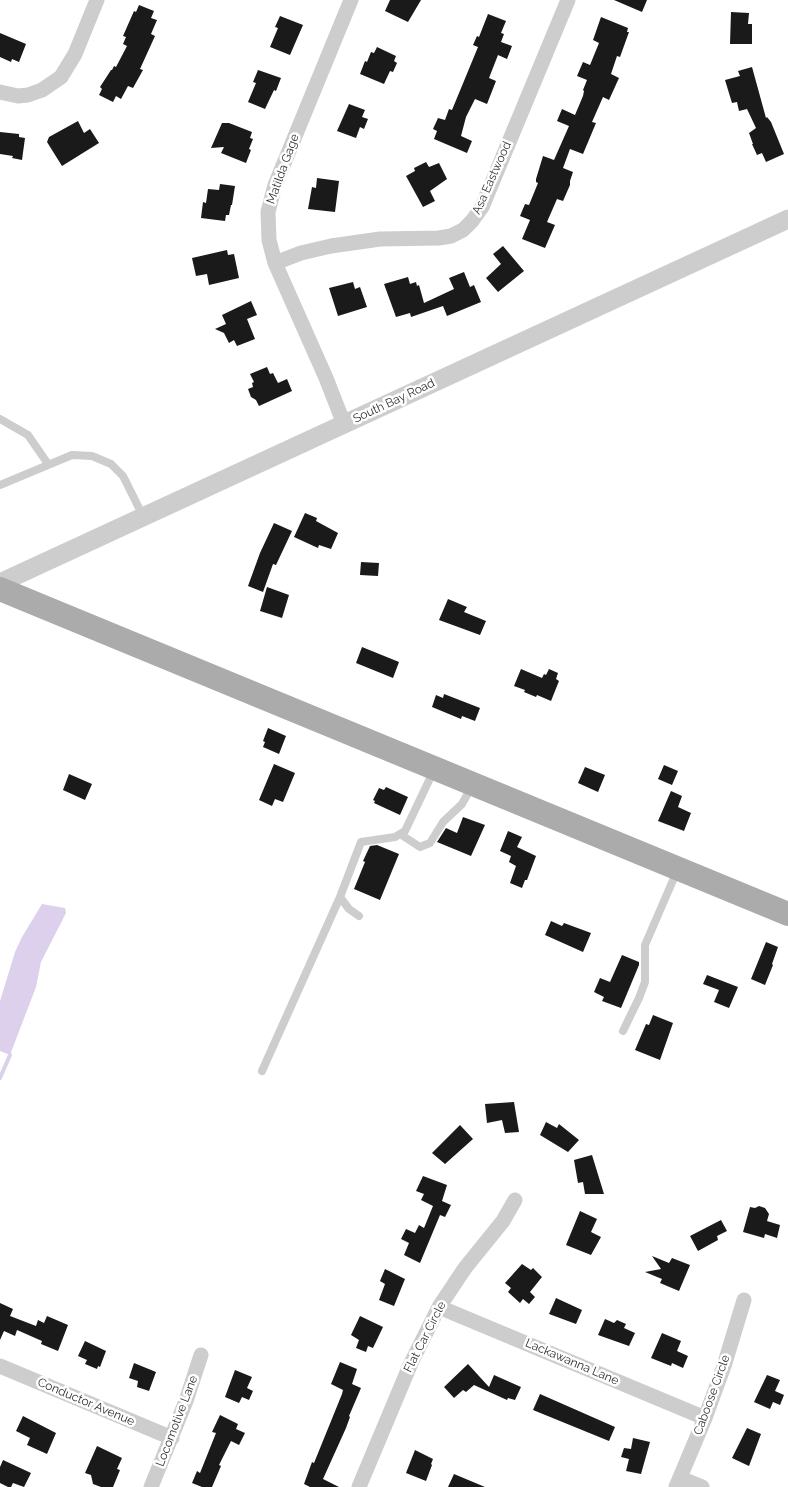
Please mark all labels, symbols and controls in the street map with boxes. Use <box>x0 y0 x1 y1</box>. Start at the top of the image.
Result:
street label: Matilda Gage <box>264 132 302 206</box>
street label: Asa Eastwood <box>469 139 515 217</box>
street label: South Bay Road <box>351 376 437 426</box>
street label: Flat Car Circle <box>401 1299 449 1375</box>
street label: Lackawanna Lane <box>523 1336 621 1388</box>
street label: Caboose Circle <box>691 1353 733 1437</box>
street label: Locomotive Lane <box>153 1373 201 1469</box>
street label: Conductor Avenue <box>35 1375 137 1429</box>

